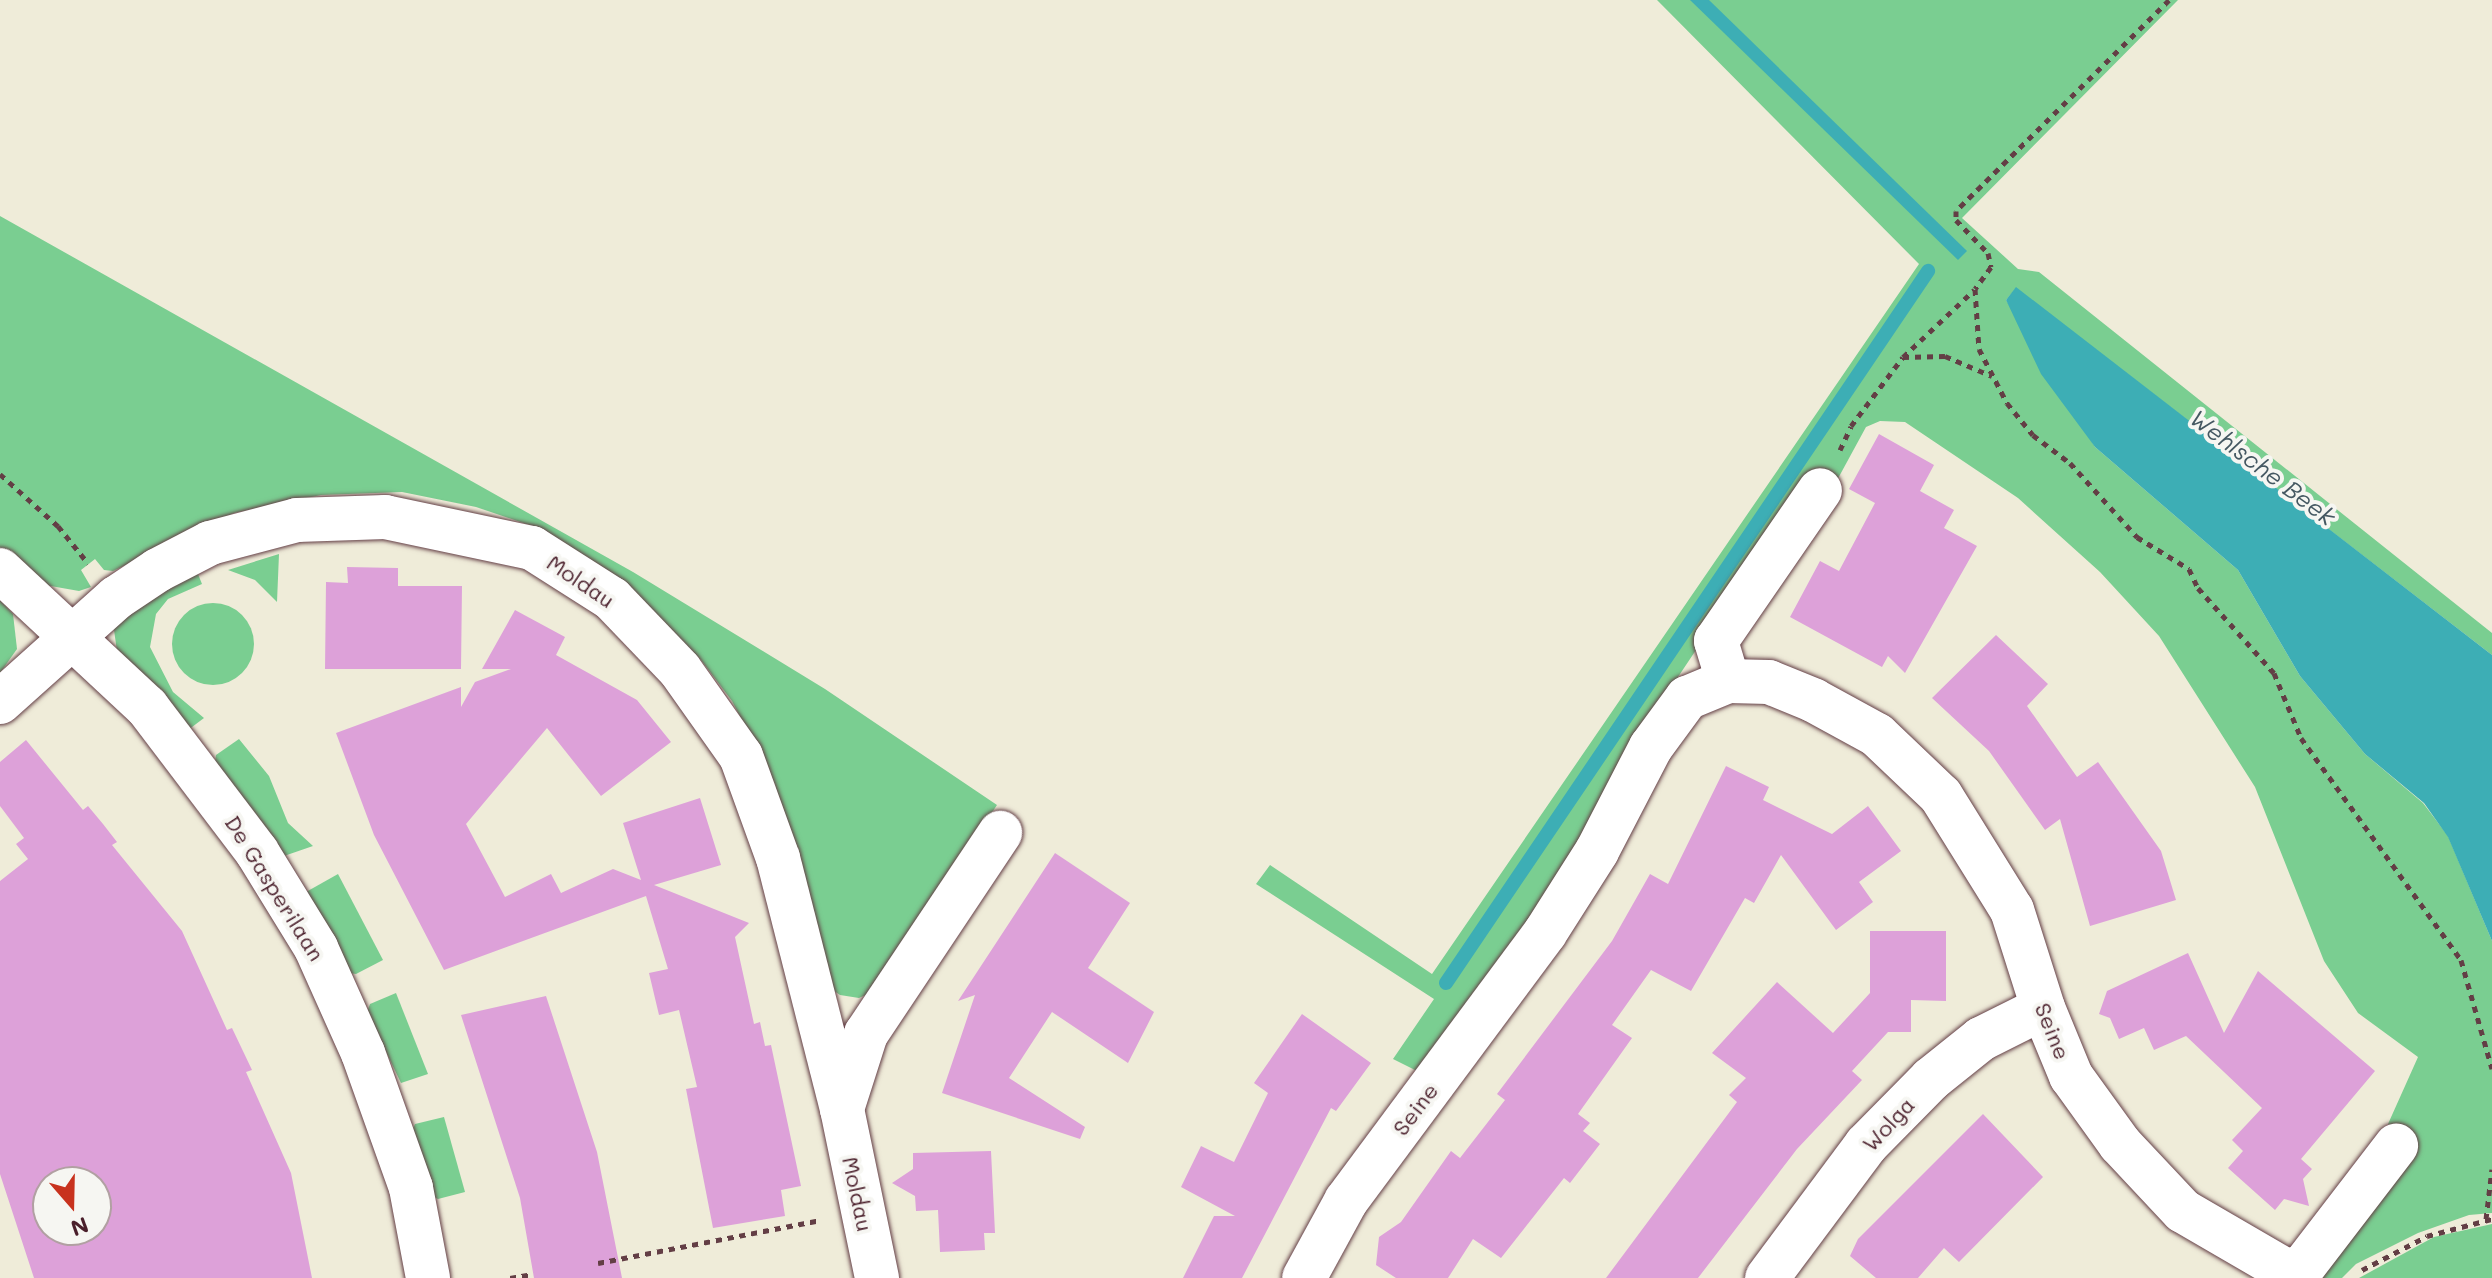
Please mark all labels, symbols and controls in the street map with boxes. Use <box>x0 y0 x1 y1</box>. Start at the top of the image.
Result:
water label: Wehlsche Beek <box>2185 403 2341 531</box>
street label: Moldau <box>542 549 620 613</box>
street label: De Gasperilaan <box>220 810 330 966</box>
street label: Seine <box>2030 999 2076 1063</box>
street label: Seine <box>1387 1078 1443 1140</box>
street label: Wolga <box>1856 1091 1920 1157</box>
street label: Moldau <box>837 1154 879 1234</box>
north arrow <box>32 1166 112 1246</box>
text: N <box>67 1211 93 1244</box>

